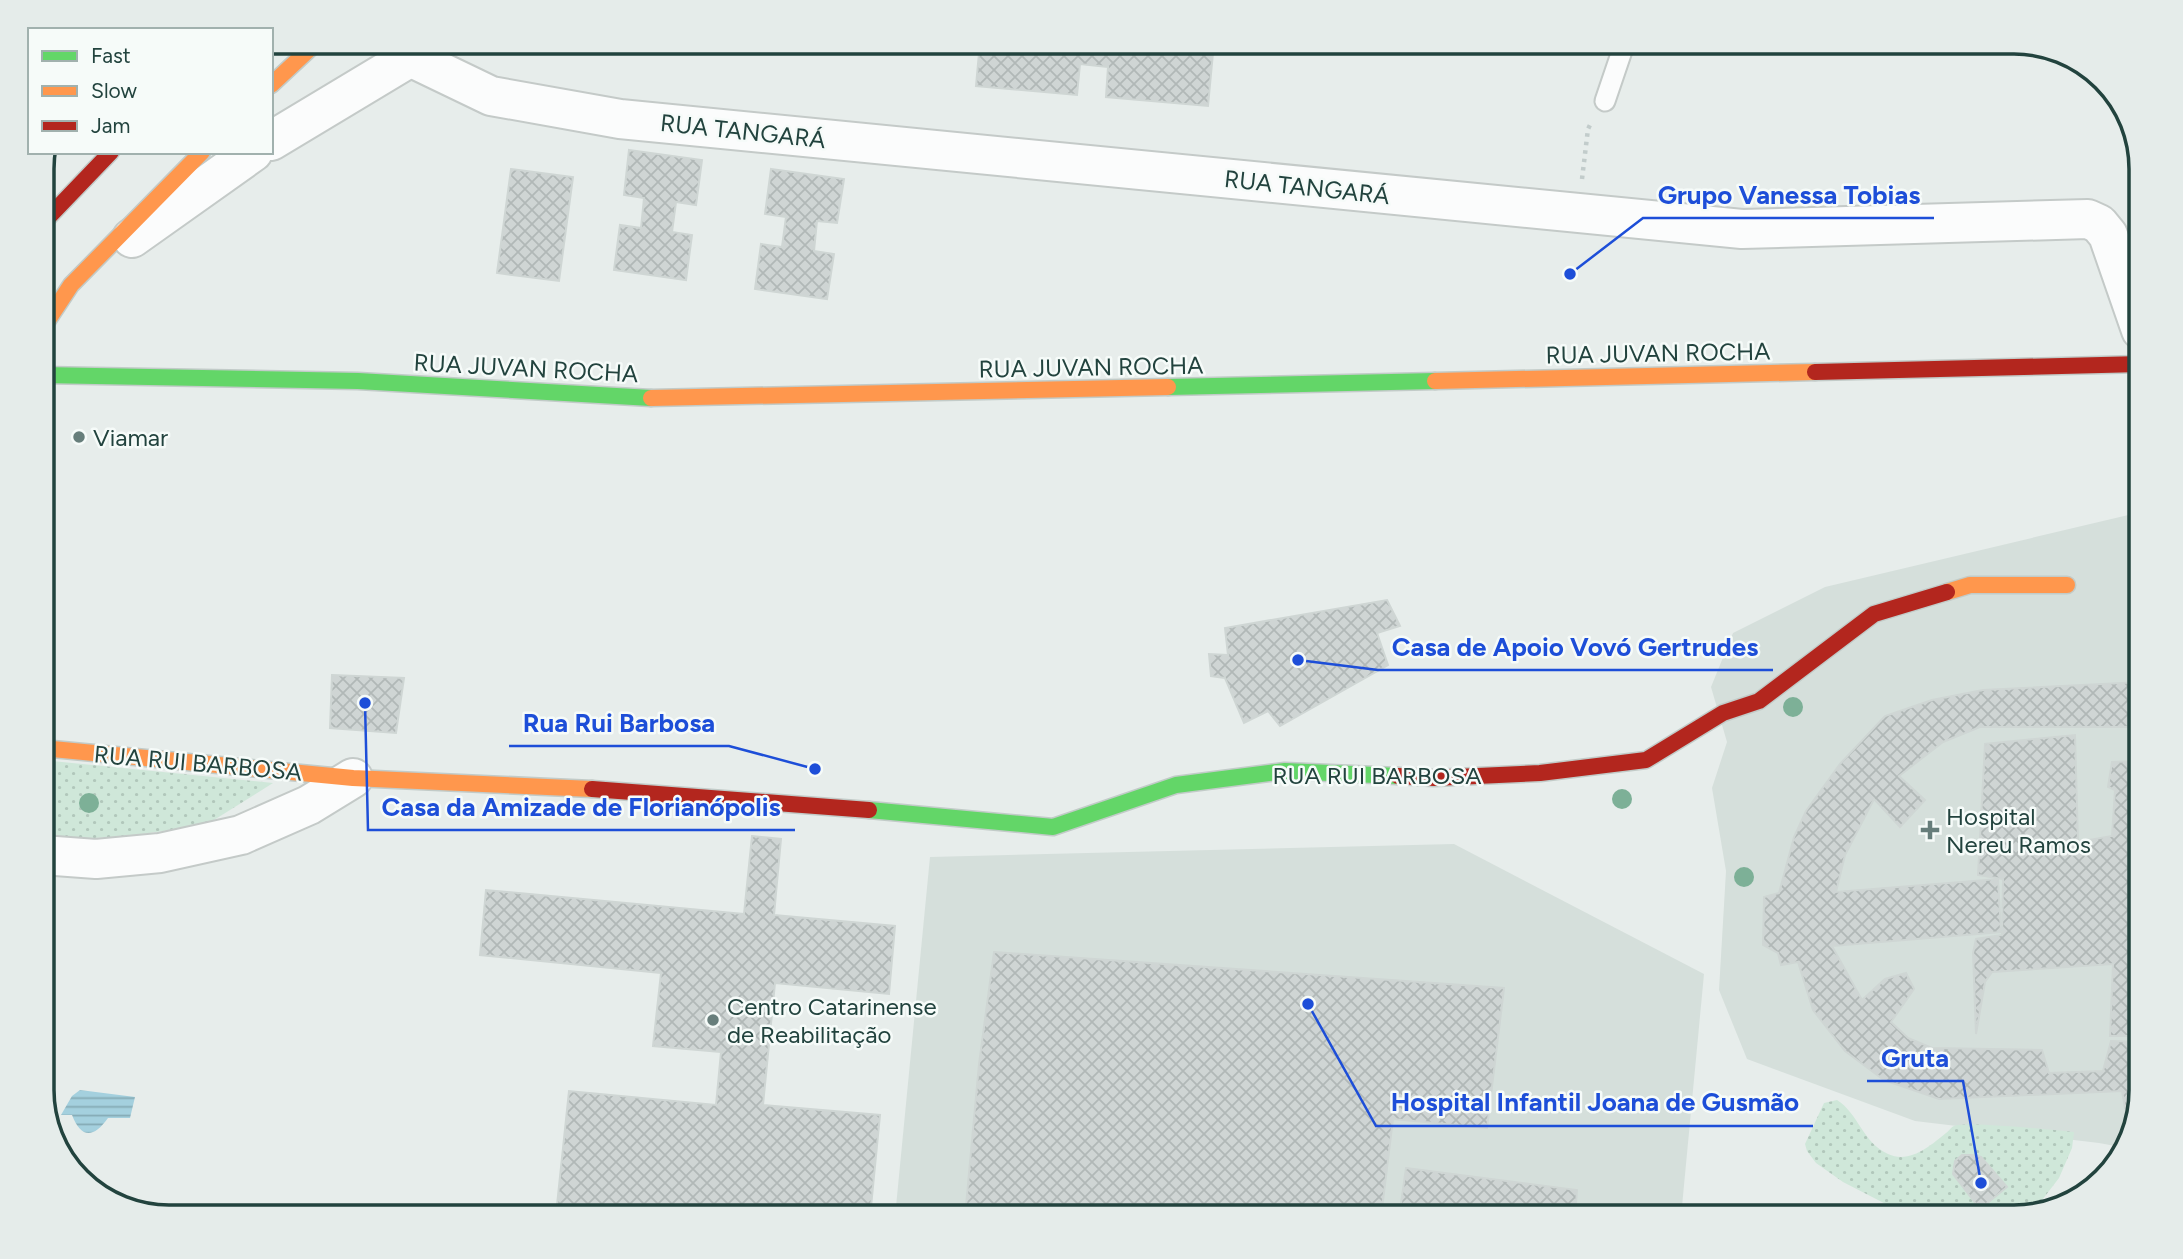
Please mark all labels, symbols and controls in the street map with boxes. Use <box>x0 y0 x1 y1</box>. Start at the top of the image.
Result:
legend <box>28 28 273 154</box>
text: Fast <box>91 43 131 68</box>
text: Slow <box>91 78 137 103</box>
street label: RUA TANGARÁ <box>659 108 828 154</box>
text: Jam <box>91 113 130 138</box>
street label: RUA TANGARÁ <box>1223 164 1392 210</box>
callout: Grupo Vanessa Tobias <box>1643 171 1934 218</box>
text: Grupo Vanessa Tobias <box>1658 179 1920 211</box>
street label: RUA JUVAN ROCHA <box>1545 337 1771 369</box>
street label: RUA JUVAN ROCHA <box>413 348 640 388</box>
street label: RUA JUVAN ROCHA <box>978 351 1204 383</box>
place label: Viamar <box>93 423 168 452</box>
marker: Viamar <box>71 429 87 445</box>
callout: Casa de Apoio Vovó Gertrudes <box>1378 623 1773 670</box>
text: Casa de Apoio Vovó Gertrudes <box>1392 631 1758 663</box>
callout: Rua Rui Barbosa <box>509 699 729 746</box>
text: Rua Rui Barbosa <box>523 707 715 739</box>
street label: RUA RUI BARBOSA <box>93 739 304 787</box>
street label: RUA RUI BARBOSA <box>1273 761 1482 790</box>
callout: Casa da Amizade de Florianópolis <box>368 783 795 830</box>
text: Casa da Amizade de Florianópolis <box>381 791 781 823</box>
place label: Hospital Nereu Ramos <box>1946 802 2091 859</box>
marker: Hospital Nereu Ramos <box>1920 820 1940 840</box>
place label: Centro Catarinense de Reabilitação <box>727 992 936 1049</box>
marker: Centro Catarinense de Reabilitação <box>705 1012 721 1028</box>
callout: Gruta <box>1867 1034 1963 1081</box>
text: Gruta <box>1881 1042 1949 1074</box>
callout: Hospital Infantil Joana de Gusmão <box>1376 1079 1813 1126</box>
text: Hospital Infantil Joana de Gusmão <box>1391 1086 1799 1118</box>

